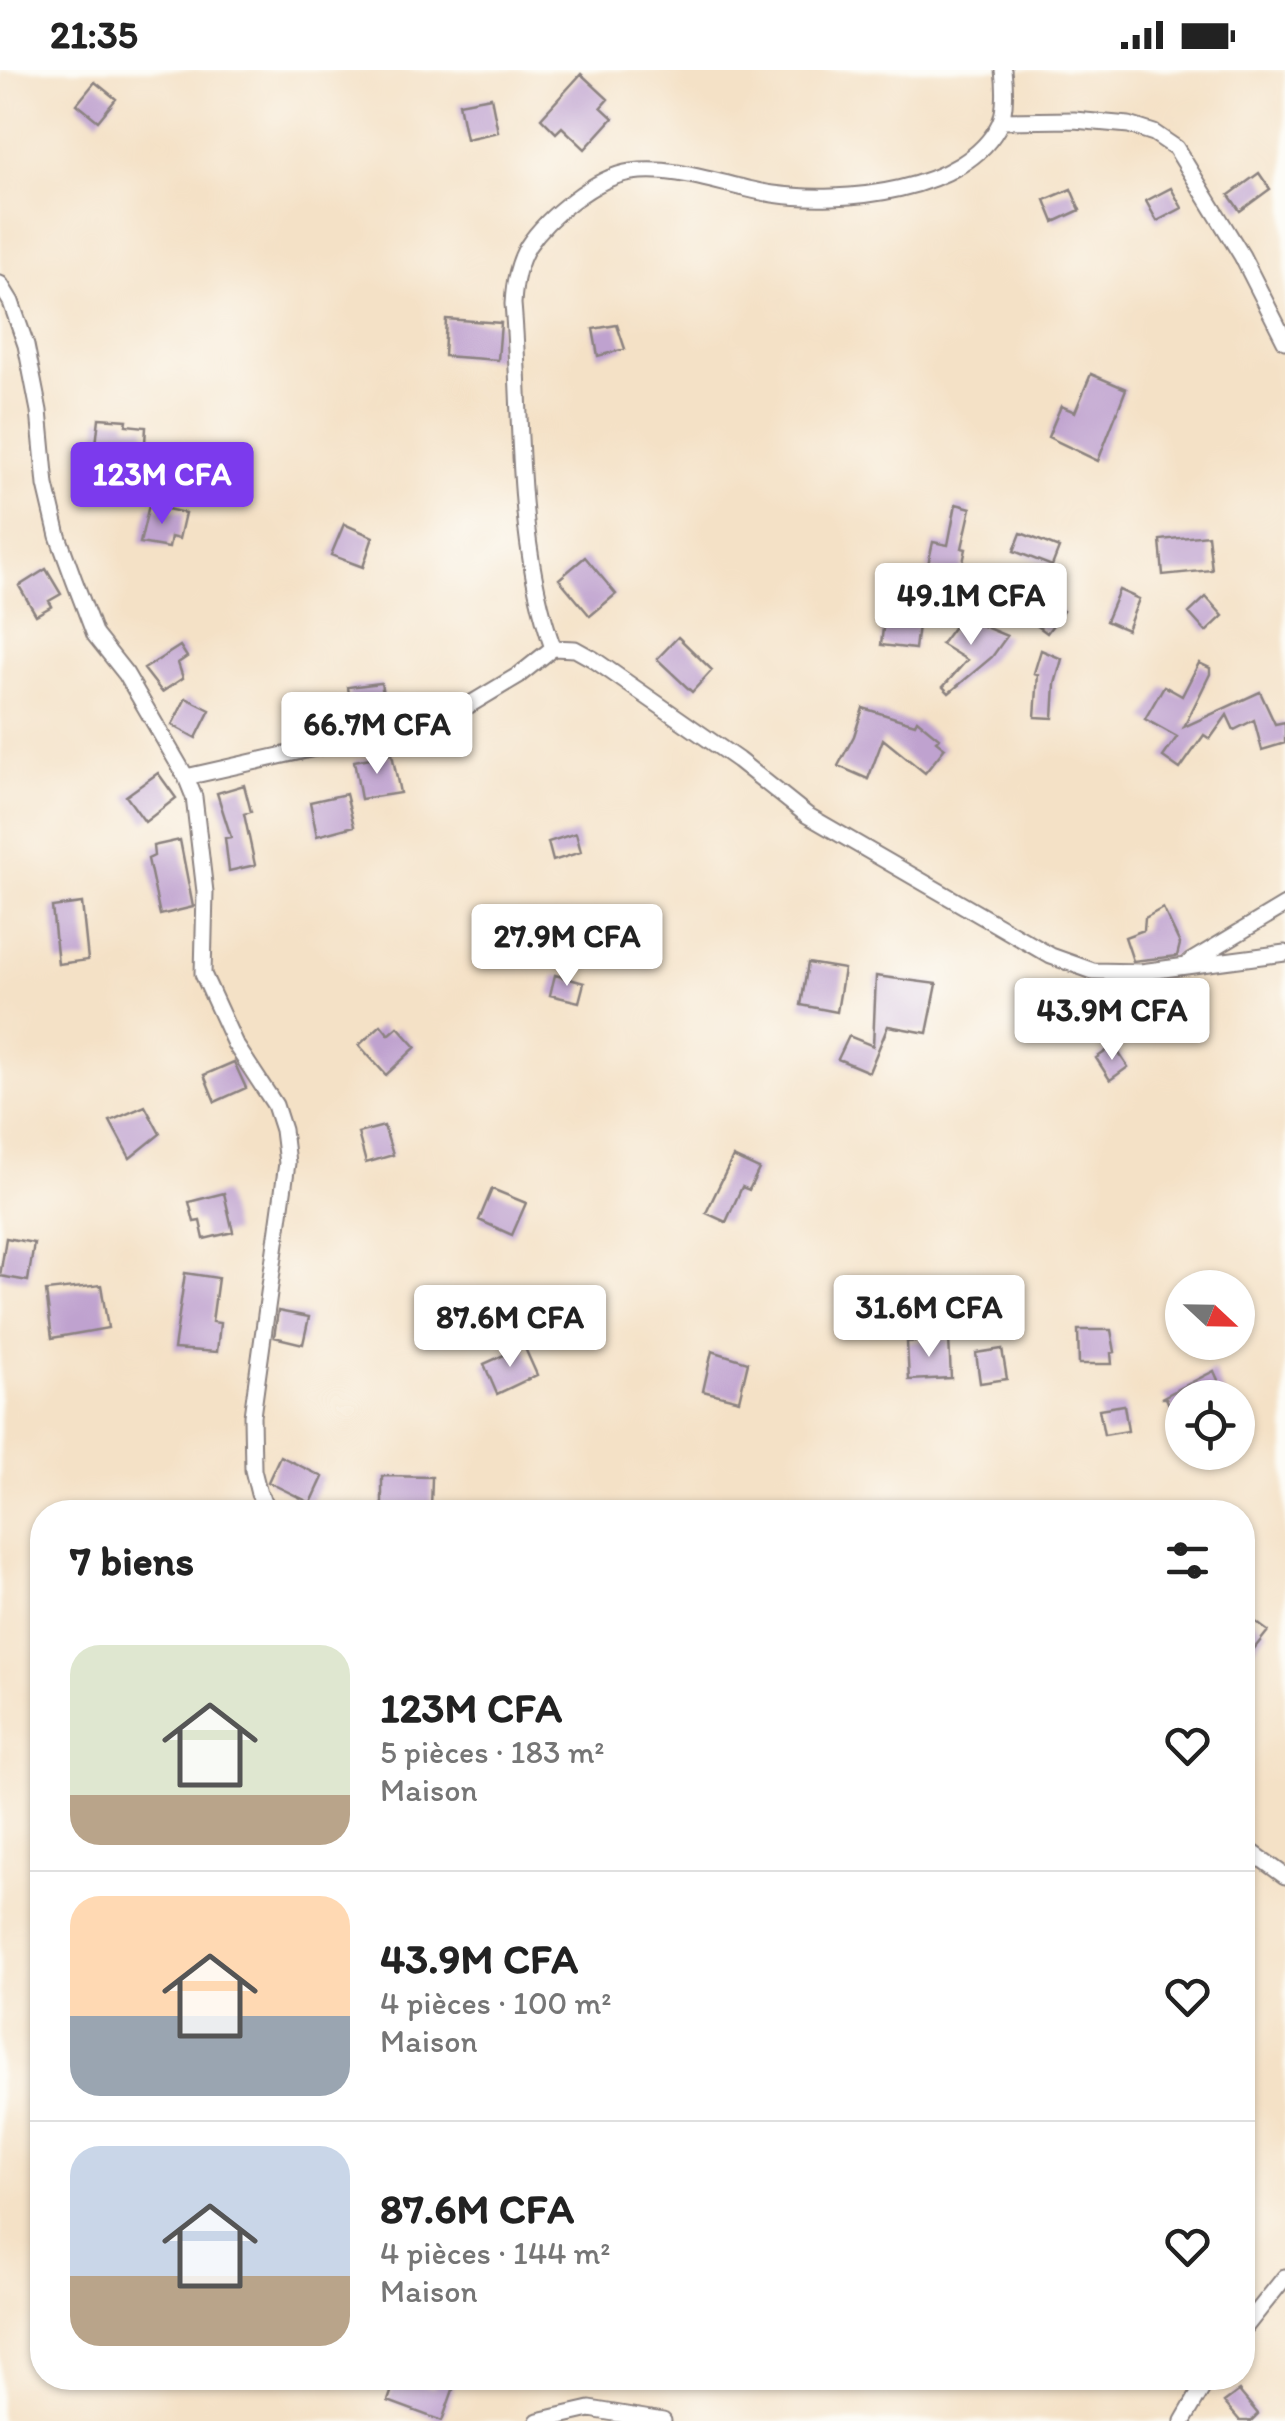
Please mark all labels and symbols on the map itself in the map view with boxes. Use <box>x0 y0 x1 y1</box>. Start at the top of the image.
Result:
pin: 123M CFA <box>59 442 265 527</box>
pin: 49.1M CFA <box>857 563 1085 648</box>
pin: 66.7M CFA <box>263 692 491 777</box>
pin: 27.9M CFA <box>453 904 681 989</box>
pin: 43.9M CFA <box>998 978 1226 1063</box>
north arrow <box>1165 1270 1255 1360</box>
pin: 31.6M CFA <box>815 1275 1043 1360</box>
pin: 87.6M CFA <box>396 1285 624 1370</box>

